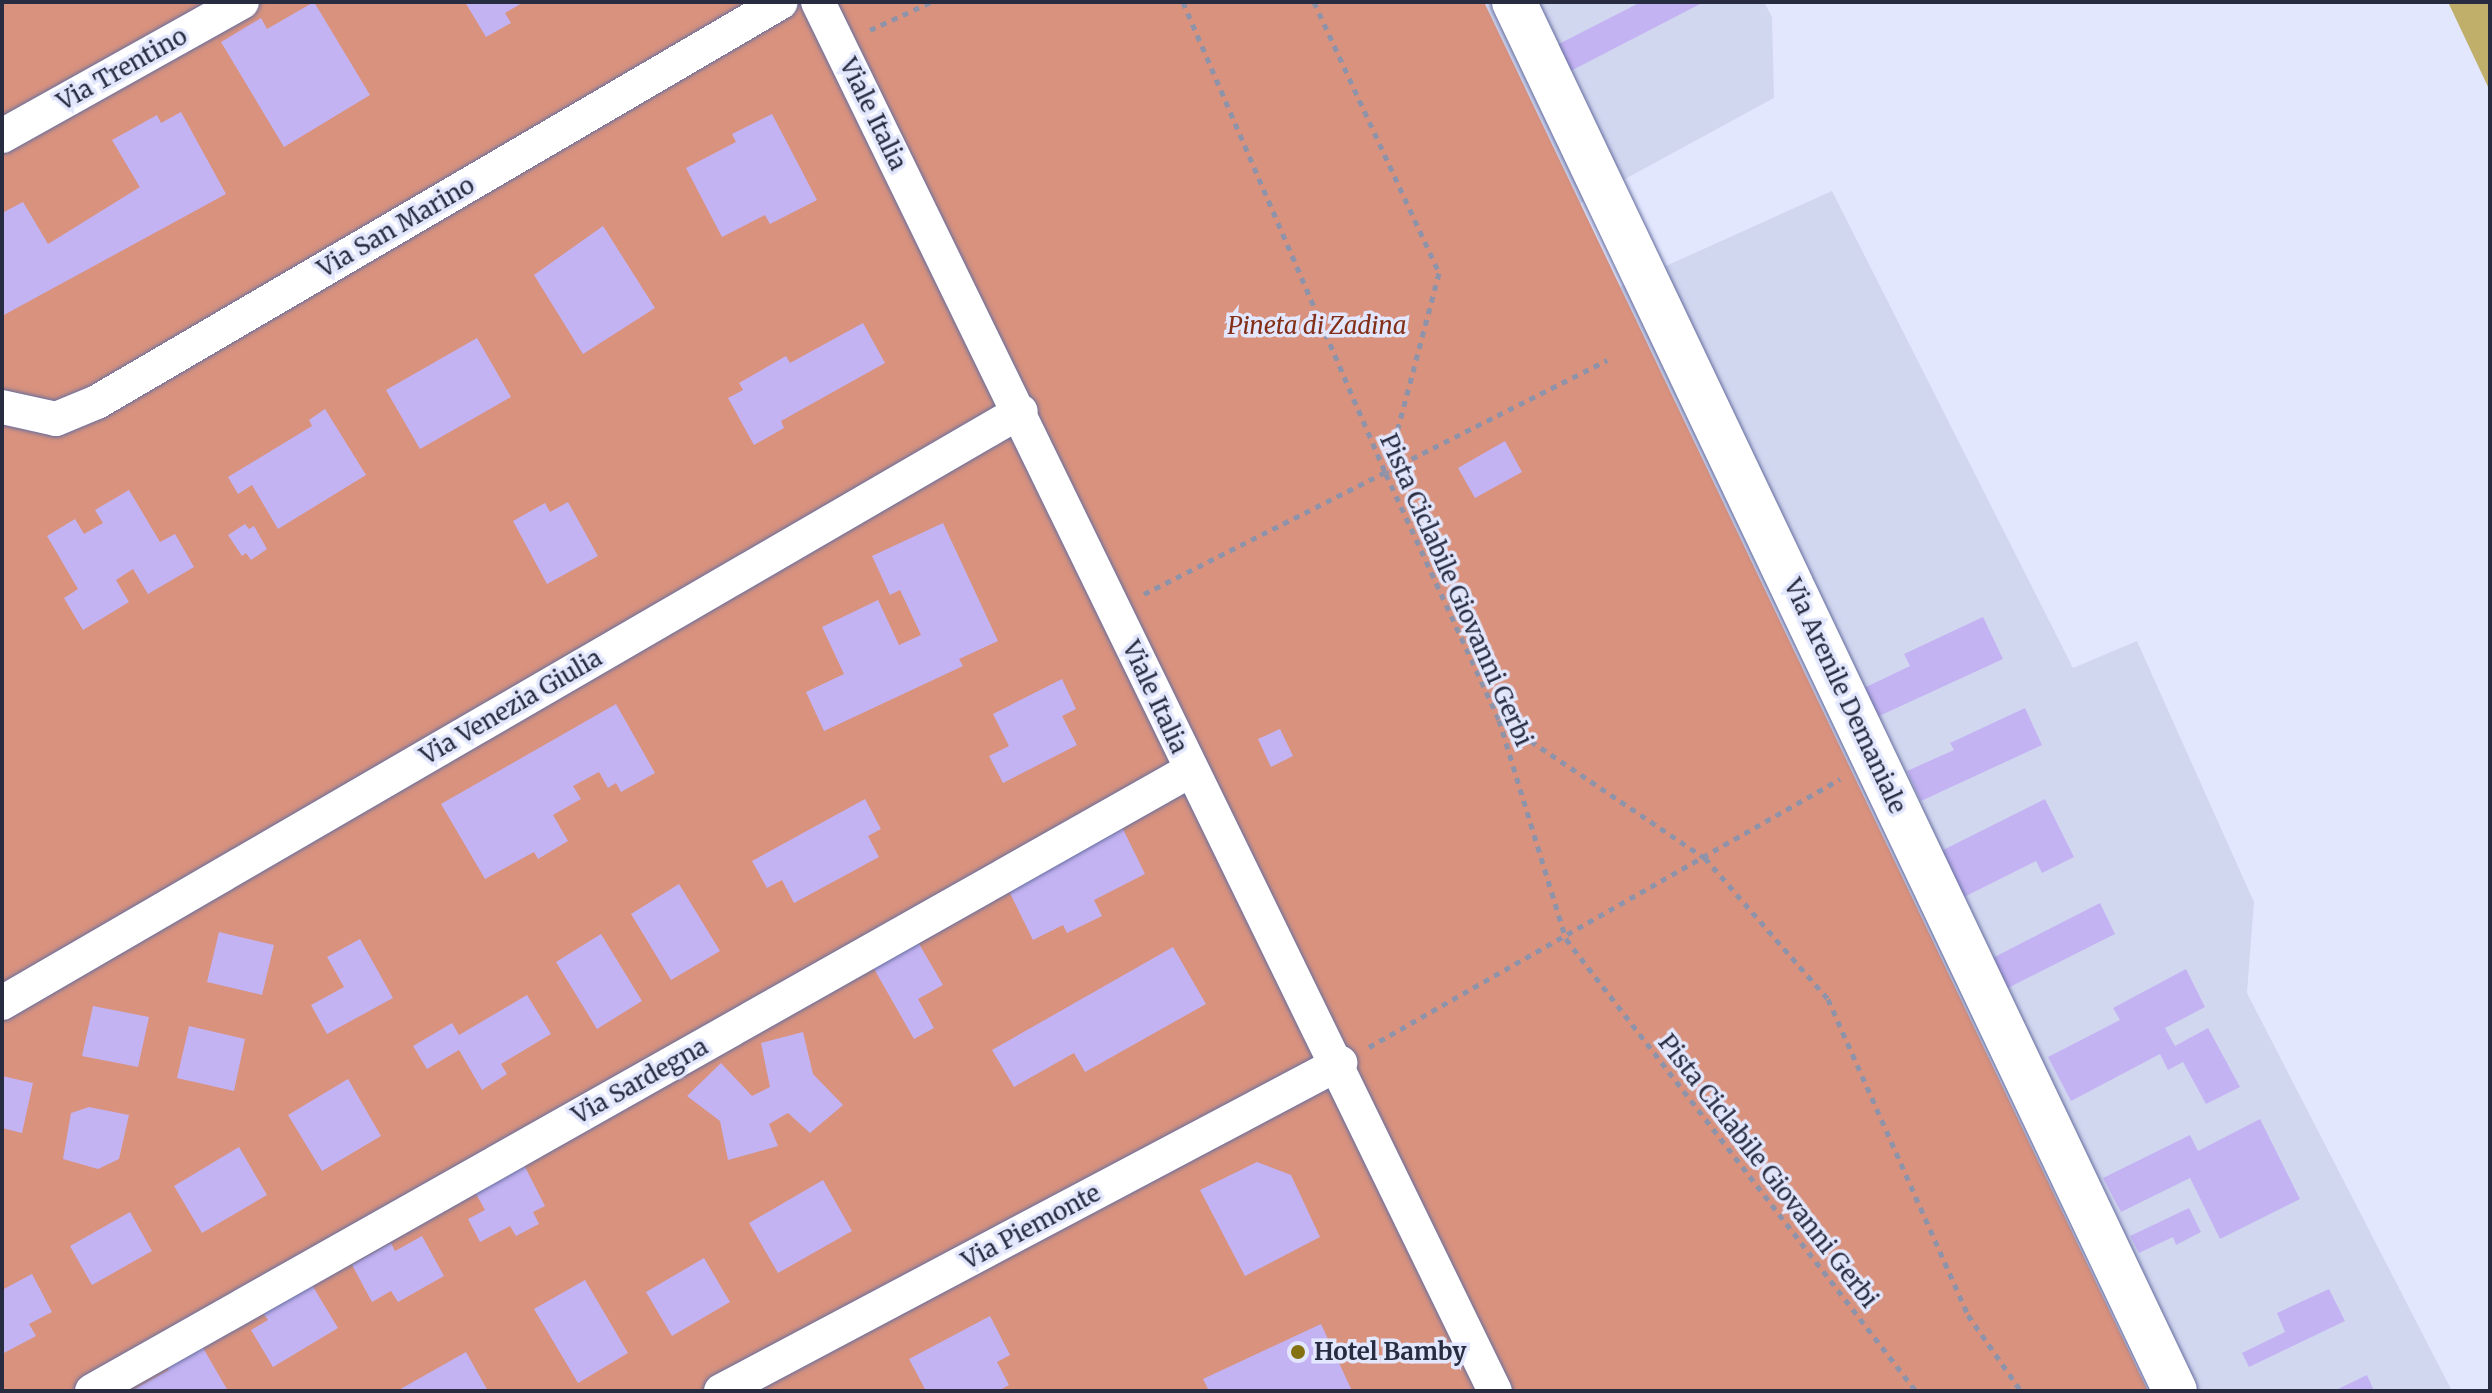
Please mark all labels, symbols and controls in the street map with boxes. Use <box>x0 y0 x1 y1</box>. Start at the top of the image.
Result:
street label: Via Trentino <box>52 21 192 117</box>
street label: Viale Italia <box>834 53 912 175</box>
street label: Via San Marino <box>312 170 480 284</box>
park label: Pineta di Zadina <box>1228 312 1406 340</box>
street label: Pista Ciclabile Giovanni Gerbi <box>1374 429 1538 751</box>
street label: Via Arenile Demaniale <box>1778 574 1912 818</box>
street label: Viale Italia <box>1116 636 1194 758</box>
street label: Via Venezia Giulia <box>415 643 607 771</box>
street label: Pista Ciclabile Giovanni Gerbi <box>1652 1029 1884 1313</box>
street label: Via Sardegna <box>567 1032 713 1130</box>
street label: Via Piemonte <box>957 1179 1105 1275</box>
place label: Hotel Bamby <box>1314 1338 1467 1366</box>
marker: Hotel Bamby <box>1289 1343 1307 1361</box>

